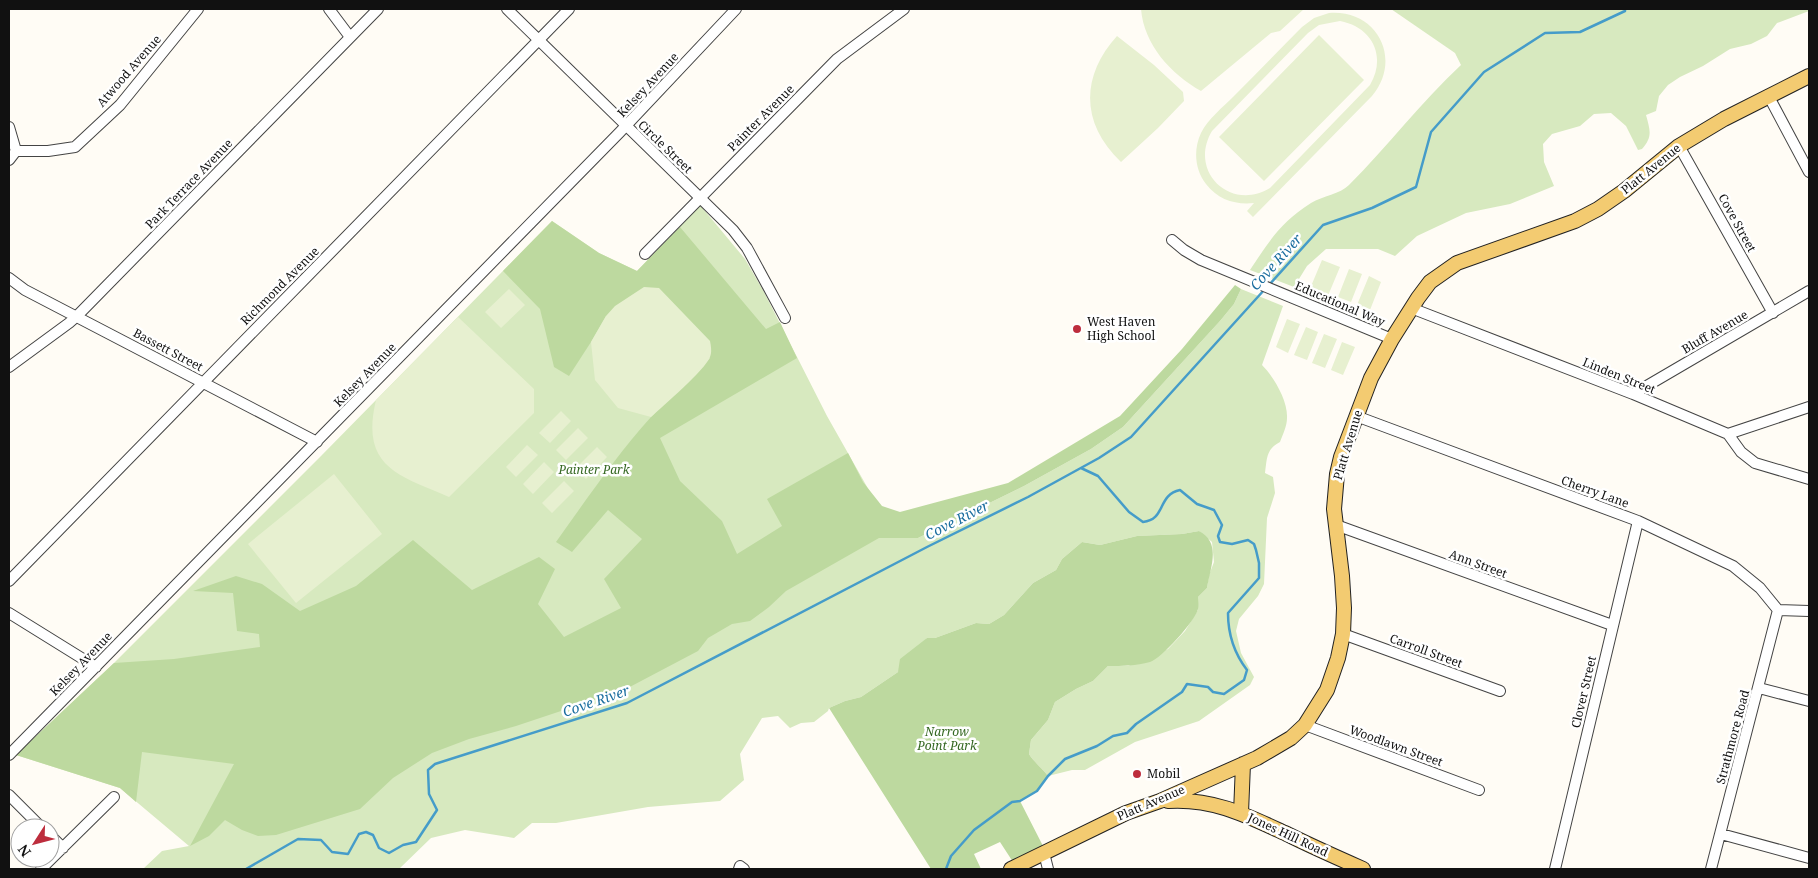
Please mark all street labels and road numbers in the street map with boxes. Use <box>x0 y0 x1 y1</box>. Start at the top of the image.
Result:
street label: Atwood Avenue <box>93 31 165 110</box>
street label: Kelsey Avenue <box>613 49 682 121</box>
street label: Painter Avenue <box>724 81 798 155</box>
street label: Circle Street <box>634 116 696 177</box>
street label: Park Terrace Avenue <box>141 135 236 232</box>
street label: Platt Avenue <box>1617 139 1684 198</box>
street label: Cove Street <box>1714 191 1760 255</box>
street label: Richmond Avenue <box>237 243 323 329</box>
street label: Educational Way <box>1292 277 1388 330</box>
street label: Bluff Avenue <box>1679 306 1751 357</box>
street label: Bassett Street <box>130 324 206 375</box>
street label: Kelsey Avenue <box>330 339 400 410</box>
street label: Linden Street <box>1580 353 1658 398</box>
street label: Platt Avenue <box>1329 408 1366 482</box>
street label: Cherry Lane <box>1559 471 1631 512</box>
street label: Ann Street <box>1447 545 1510 582</box>
street label: Kelsey Avenue <box>46 628 116 699</box>
street label: Carroll Street <box>1387 629 1465 672</box>
street label: Clover Street <box>1567 654 1600 730</box>
street label: Strathmore Road <box>1712 687 1753 786</box>
street label: Woodlawn Street <box>1347 721 1445 770</box>
street label: Platt Avenue <box>1114 781 1187 824</box>
street label: Jones Hill Road <box>1244 808 1332 861</box>

